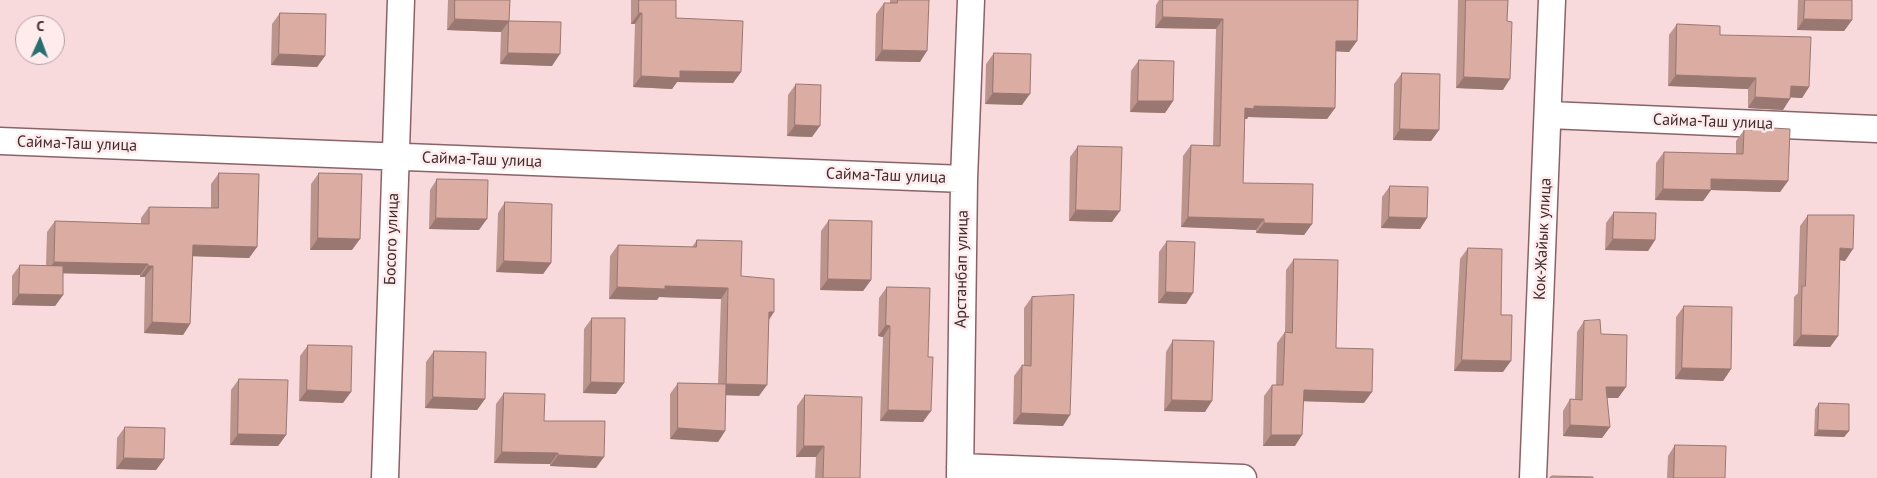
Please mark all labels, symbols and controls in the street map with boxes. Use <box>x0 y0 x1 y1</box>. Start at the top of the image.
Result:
north arrow <box>15 15 65 65</box>
text: С <box>36 17 45 35</box>
street label: Сайма-Таш улица <box>1653 110 1773 134</box>
street label: Сайма-Таш улица <box>17 132 137 156</box>
street label: Сайма-Таш улица <box>422 148 542 172</box>
street label: Сайма-Таш улица <box>826 164 946 188</box>
street label: Кок-Жайык улица <box>1530 177 1556 301</box>
street label: Босого улица <box>381 193 403 285</box>
street label: Арстанбап улица <box>951 210 973 328</box>

